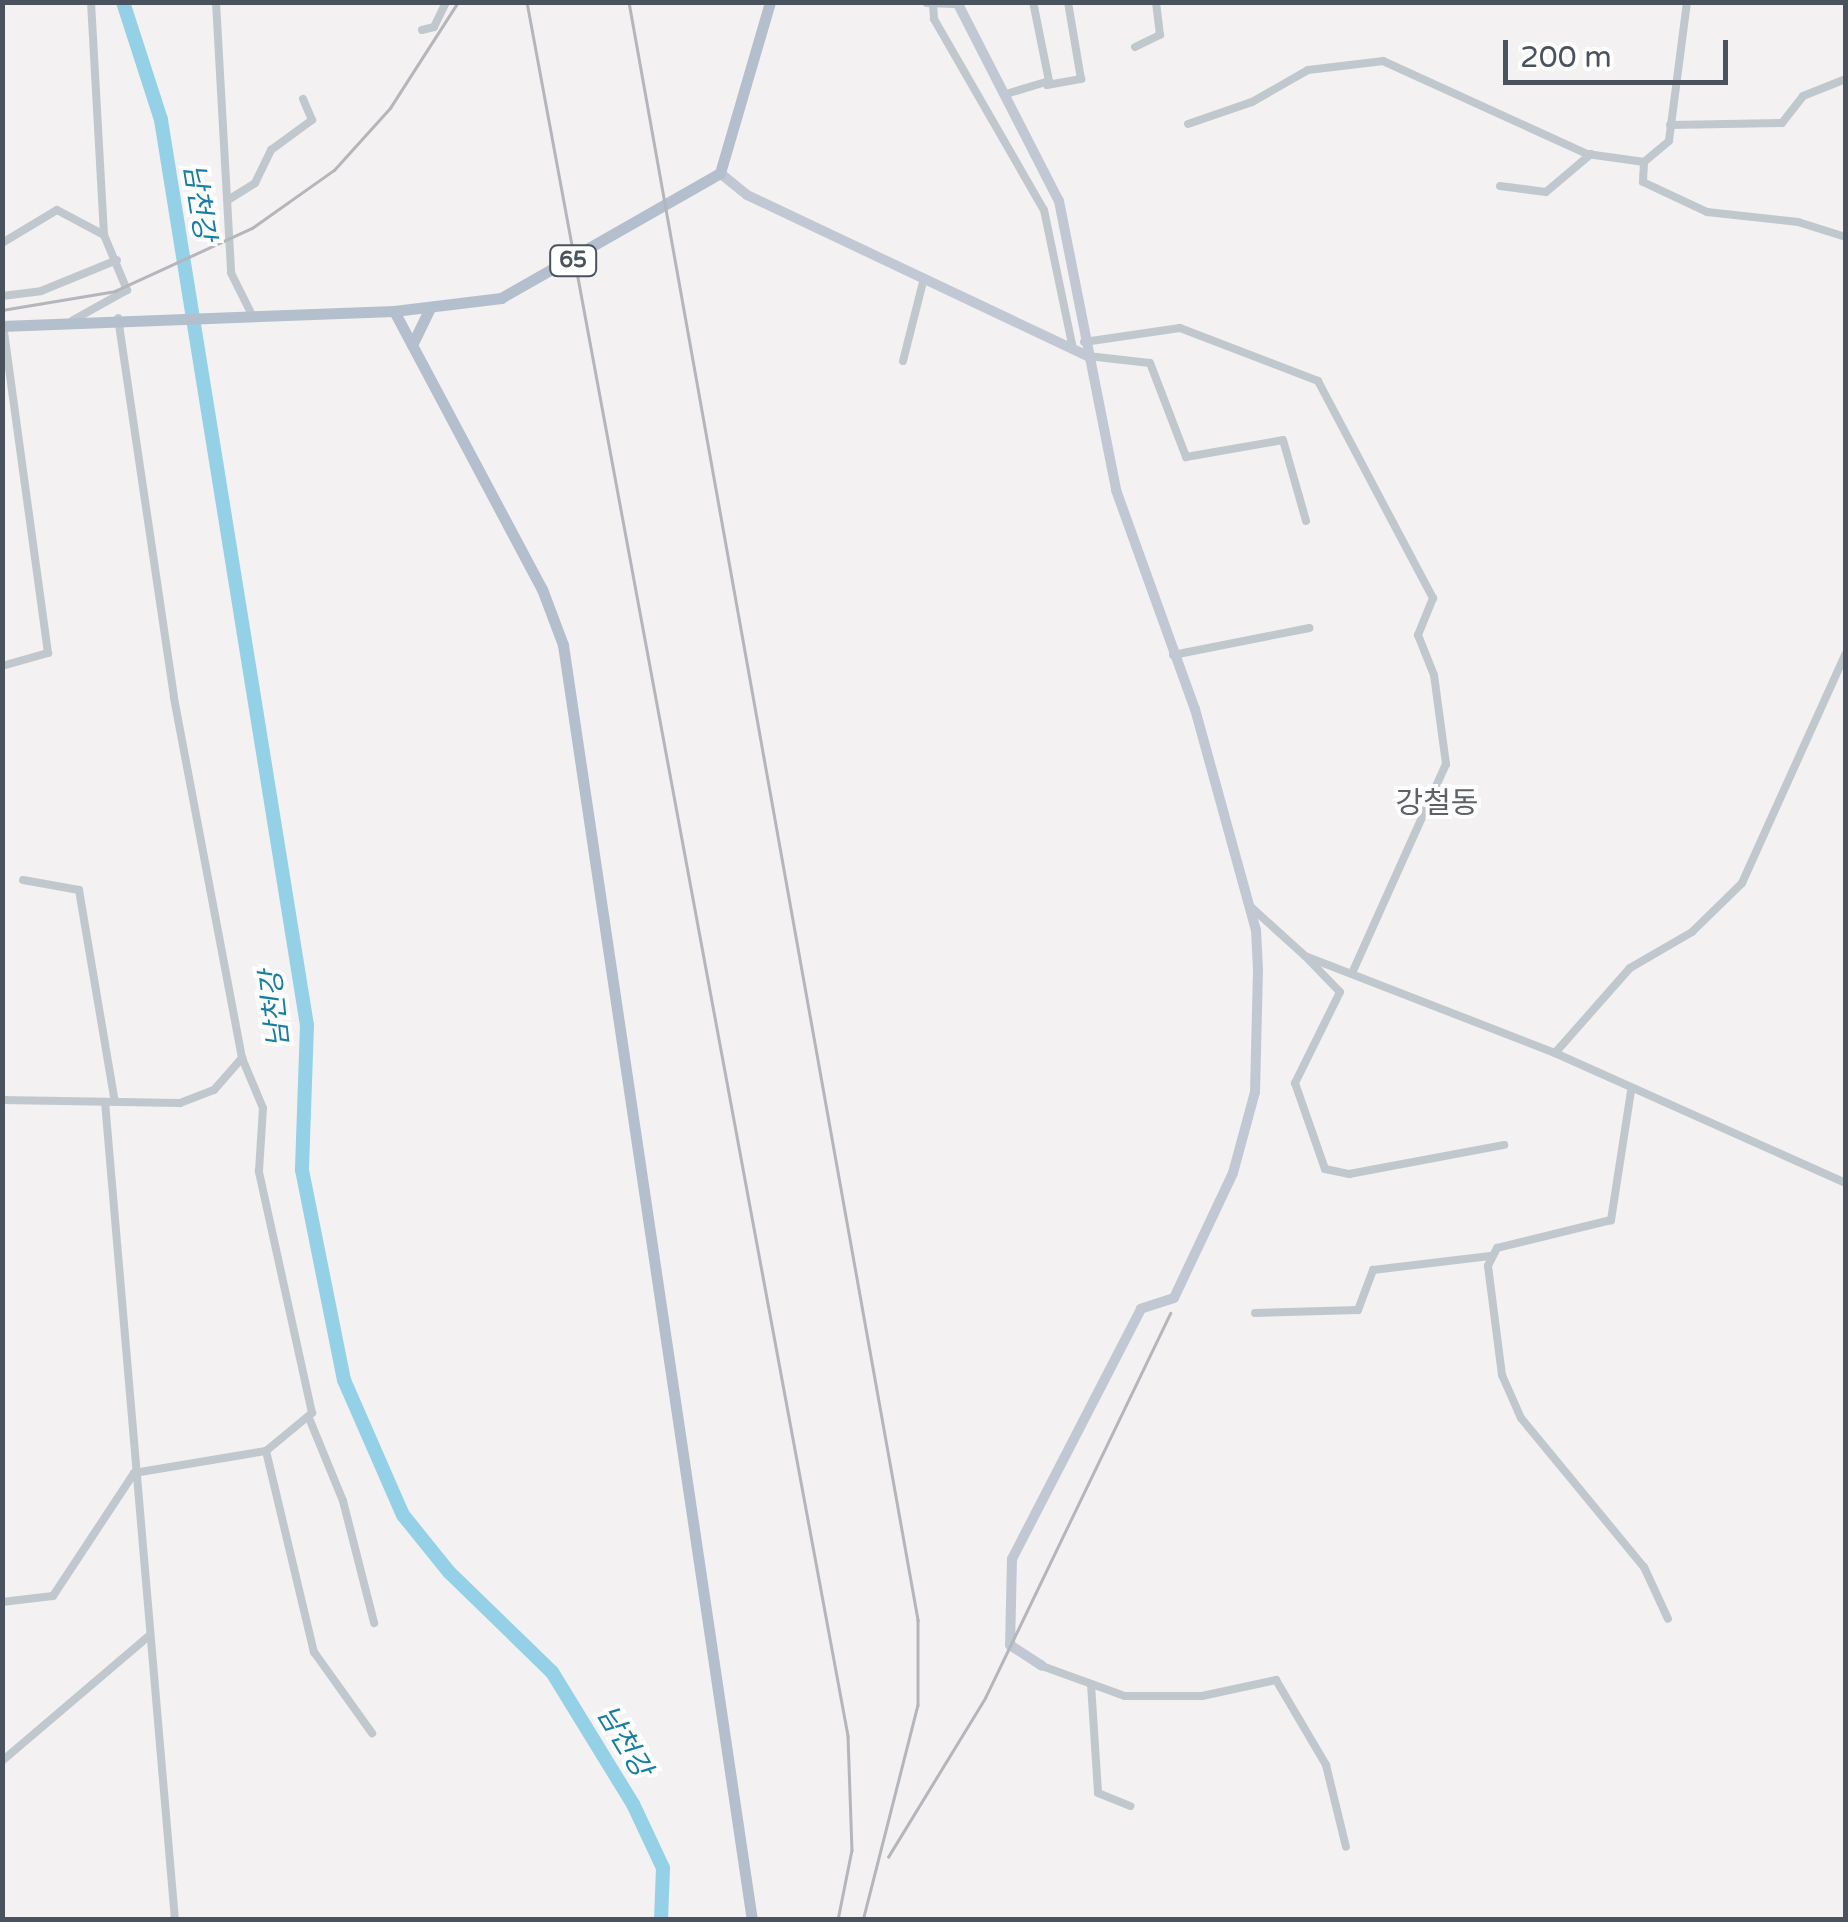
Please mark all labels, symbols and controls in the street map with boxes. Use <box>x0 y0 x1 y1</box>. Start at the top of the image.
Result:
scale bar <box>1508 20 1733 82</box>
text: 200 m <box>1520 39 1612 76</box>
water label: 남천강 <box>176 161 222 243</box>
road number: 65 <box>548 244 598 278</box>
district label: 강철동 <box>1396 786 1478 822</box>
water label: 남천강 <box>254 969 296 1049</box>
water label: 남천강 <box>590 1699 658 1783</box>

